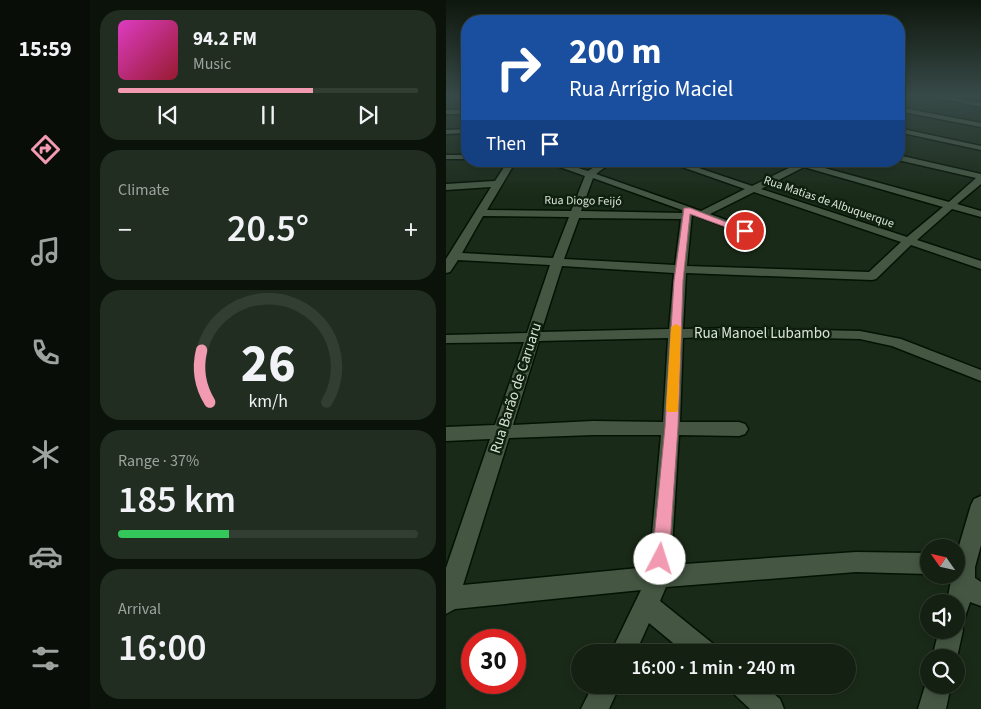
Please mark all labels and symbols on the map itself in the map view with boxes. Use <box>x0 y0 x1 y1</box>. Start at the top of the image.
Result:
street label: Rua Matias de Albuquerque <box>761 172 897 232</box>
street label: Rua Diogo Feijó <box>544 192 622 210</box>
pin <box>724 210 766 252</box>
street label: Rua Barão de Caruaru <box>485 320 547 456</box>
street label: Rua Manoel Lubambo <box>694 323 830 344</box>
position arrow <box>633 532 685 584</box>
north arrow <box>920 539 965 584</box>
speed limit sign: 30 <box>461 629 526 694</box>

